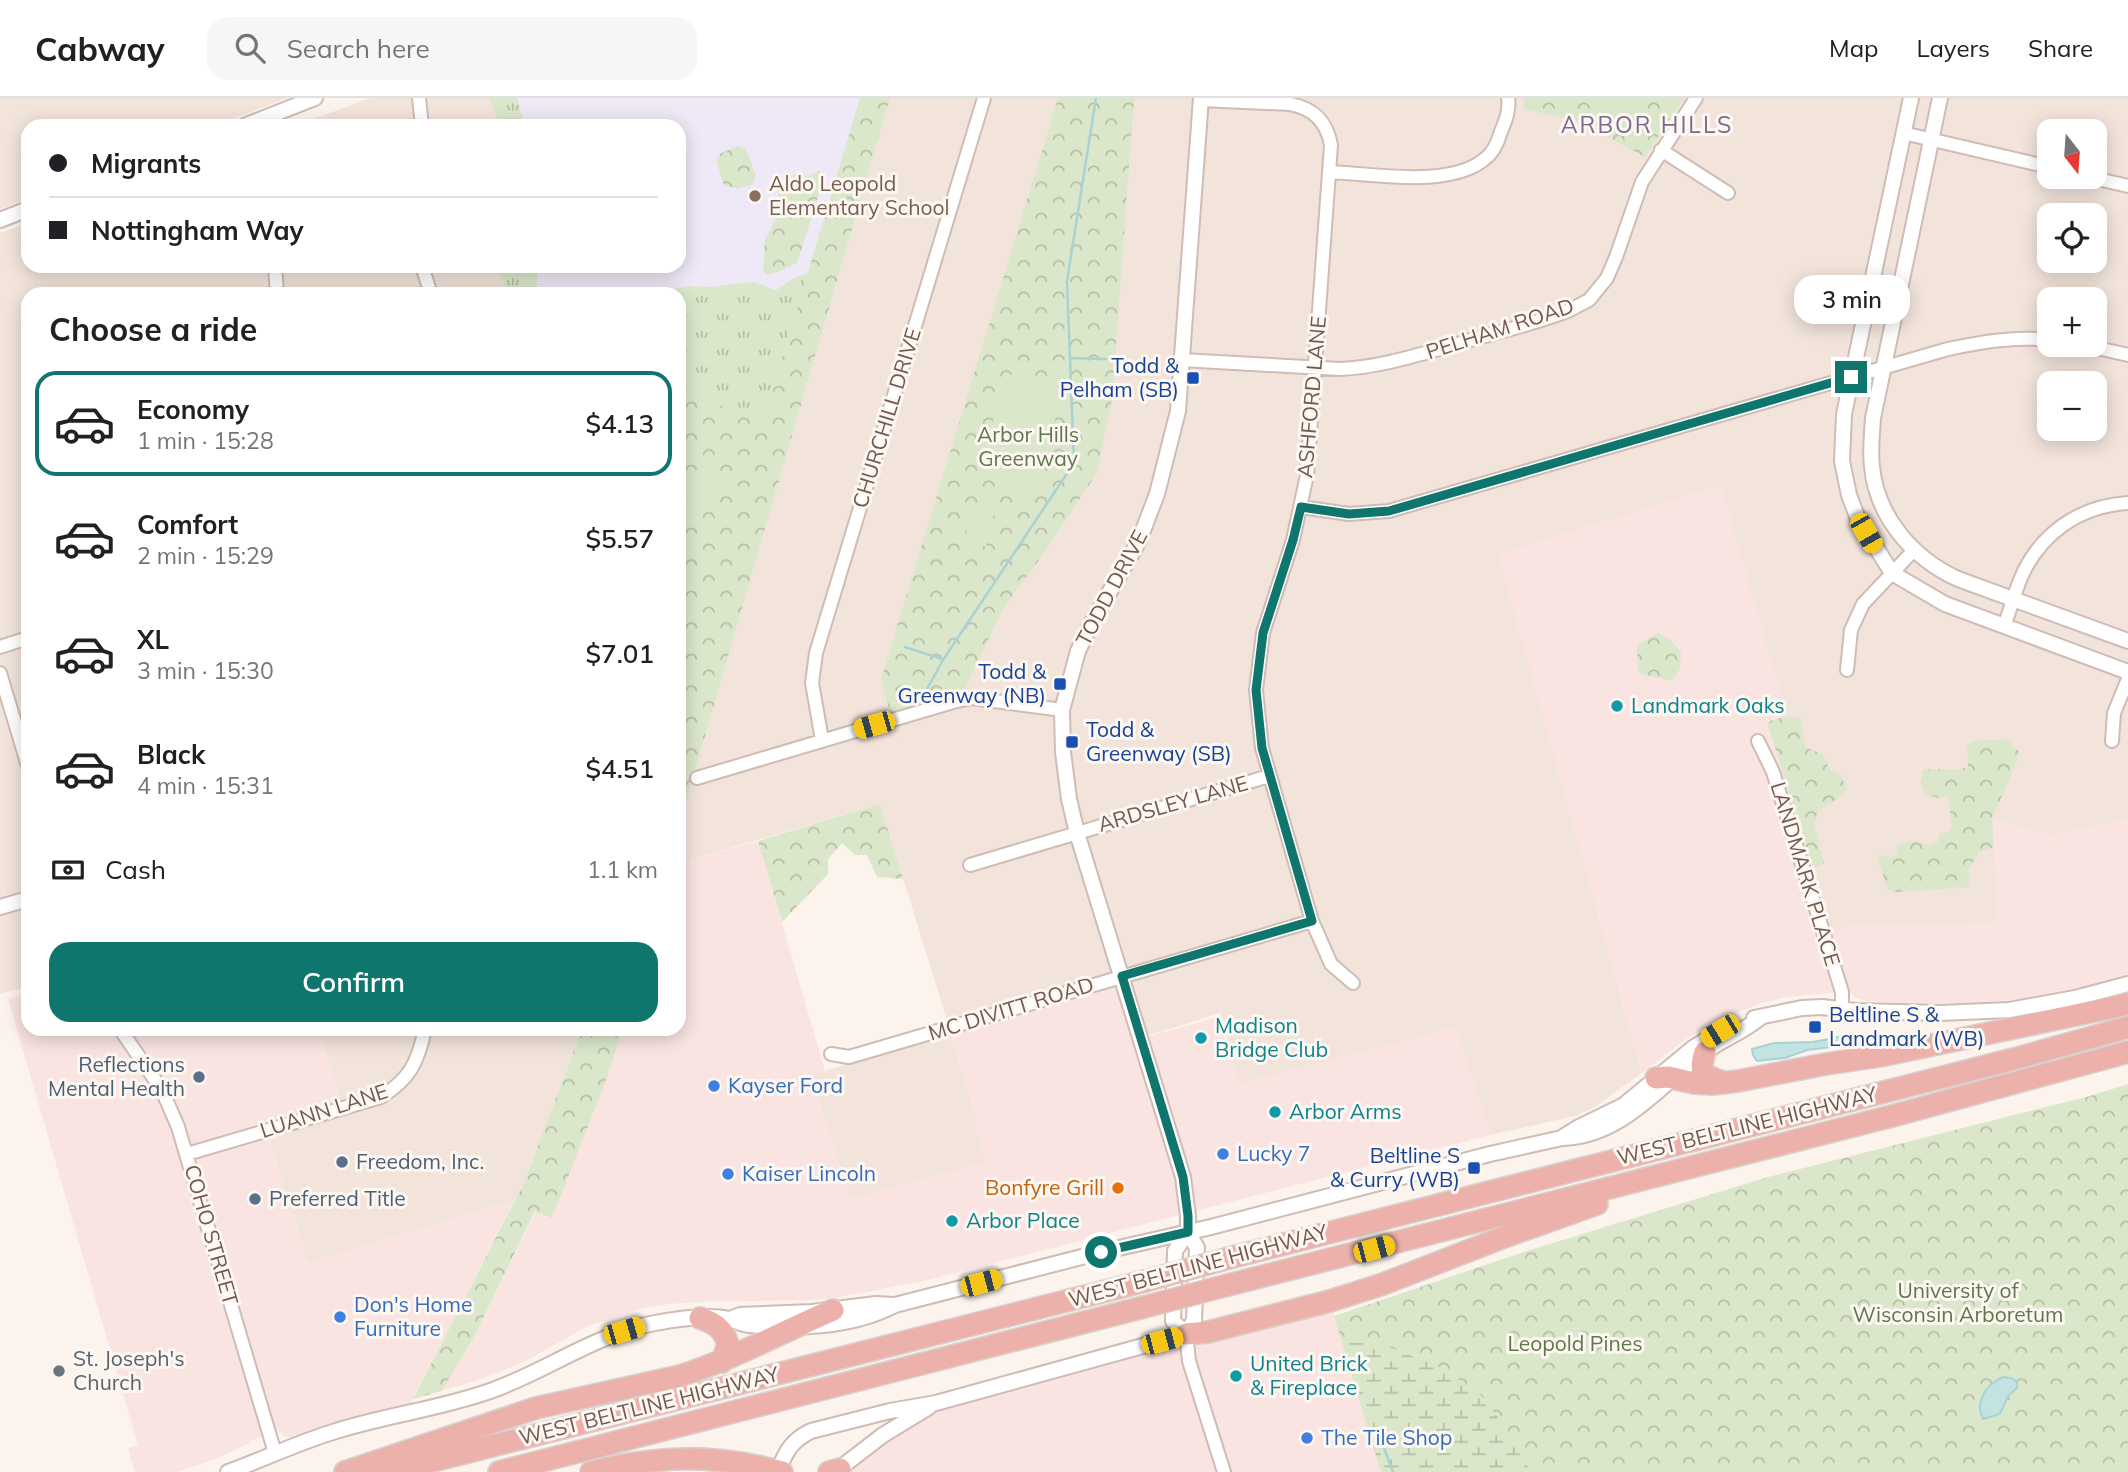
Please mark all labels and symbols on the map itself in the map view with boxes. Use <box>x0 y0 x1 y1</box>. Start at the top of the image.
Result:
district label: ARBOR HILLS <box>1561 110 1733 139</box>
north arrow <box>2037 119 2107 189</box>
place label: Aldo Leopold Elementary School <box>769 170 950 220</box>
marker: Aldo Leopold Elementary School <box>747 188 763 204</box>
callout: 3 min <box>1793 275 1909 324</box>
street label: PELHAM ROAD <box>1422 292 1577 364</box>
street label: ASHFORD LANE <box>1291 315 1331 479</box>
street label: CHURCHILL DRIVE <box>846 324 926 511</box>
place label: Todd & Pelham (SB) <box>1060 352 1180 402</box>
route end <box>1835 361 1867 393</box>
marker: Todd & Pelham (SB) <box>1185 370 1201 386</box>
park label: Arbor Hills Greenway <box>977 421 1079 471</box>
car <box>1847 510 1886 556</box>
street label: TODD DRIVE <box>1070 525 1153 650</box>
place label: Todd & Greenway (NB) <box>898 658 1047 708</box>
marker: Todd & Greenway (NB) <box>1052 676 1068 692</box>
place label: Landmark Oaks <box>1631 692 1785 718</box>
marker: Landmark Oaks <box>1609 698 1625 714</box>
car <box>851 709 898 741</box>
place label: Todd & Greenway (SB) <box>1086 716 1232 766</box>
marker: Todd & Greenway (SB) <box>1064 734 1080 750</box>
street label: ARDSLEY LANE <box>1095 769 1251 837</box>
street label: LANDMARK PLACE <box>1766 778 1846 969</box>
street label: MC DIVITT ROAD <box>925 971 1097 1046</box>
place label: Beltline S & Landmark (WB) <box>1829 1001 1985 1051</box>
car <box>1697 1011 1744 1051</box>
place label: Madison Bridge Club <box>1215 1012 1328 1062</box>
marker: Beltline S & Landmark (WB) <box>1807 1019 1823 1035</box>
marker: Madison Bridge Club <box>1193 1030 1209 1046</box>
place label: Reflections Mental Health <box>48 1051 185 1101</box>
marker: Reflections Mental Health <box>191 1069 207 1085</box>
place label: Kayser Ford <box>728 1072 843 1098</box>
street label: LUANN LANE <box>256 1077 391 1143</box>
marker: Kayser Ford <box>706 1078 722 1094</box>
street label: WEST BELTLINE HIGHWAY <box>1614 1080 1880 1170</box>
place label: Arbor Arms <box>1289 1098 1402 1124</box>
marker: Arbor Arms <box>1267 1104 1283 1120</box>
place label: Lucky 7 <box>1237 1140 1310 1166</box>
place label: Beltline S & Curry (WB) <box>1330 1142 1460 1192</box>
marker: Lucky 7 <box>1215 1146 1231 1162</box>
place label: Freedom, Inc. <box>356 1148 484 1174</box>
marker: Freedom, Inc. <box>334 1154 350 1170</box>
place label: Kaiser Lincoln <box>742 1160 876 1186</box>
marker: Beltline S & Curry (WB) <box>1466 1160 1482 1176</box>
street label: COHO STREET <box>179 1161 245 1308</box>
marker: Kaiser Lincoln <box>720 1166 736 1182</box>
place label: Bonfyre Grill <box>985 1174 1104 1200</box>
marker: Bonfyre Grill <box>1110 1180 1126 1196</box>
place label: Preferred Title <box>269 1185 406 1211</box>
marker: Preferred Title <box>247 1191 263 1207</box>
place label: Arbor Place <box>966 1207 1080 1233</box>
marker: Arbor Place <box>944 1213 960 1229</box>
street label: WEST BELTLINE HIGHWAY <box>1065 1218 1330 1312</box>
car <box>1351 1233 1398 1265</box>
route start <box>1085 1236 1117 1268</box>
car <box>958 1267 1005 1299</box>
park label: University of Wisconsin Arboretum <box>1853 1277 2063 1327</box>
place label: Don's Home Furniture <box>354 1291 472 1341</box>
marker: Don's Home Furniture <box>332 1309 348 1325</box>
car <box>601 1315 648 1347</box>
car <box>1139 1325 1186 1357</box>
park label: Leopold Pines <box>1507 1330 1643 1356</box>
place label: St. Joseph's Church <box>73 1345 185 1395</box>
place label: United Brick & Fireplace <box>1250 1350 1368 1400</box>
street label: WEST BELTLINE HIGHWAY <box>516 1360 782 1450</box>
marker: St. Joseph's Church <box>51 1363 67 1379</box>
marker: United Brick & Fireplace <box>1228 1368 1244 1384</box>
place label: The Tile Shop <box>1321 1424 1452 1450</box>
marker: The Tile Shop <box>1299 1430 1315 1446</box>

